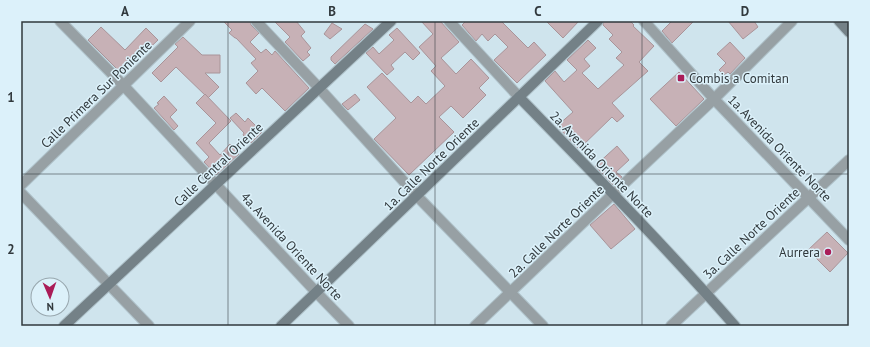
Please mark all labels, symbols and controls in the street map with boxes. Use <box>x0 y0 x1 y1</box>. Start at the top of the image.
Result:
text: A <box>121 3 129 20</box>
text: B <box>328 3 336 20</box>
text: C <box>534 3 542 20</box>
text: D <box>741 3 749 20</box>
street label: Calle Primera Sur Poniente <box>37 37 156 152</box>
place label: Combis a Comitan <box>689 70 789 87</box>
marker: Combis a Comitan <box>676 73 686 83</box>
text: 1 <box>7 89 15 106</box>
street label: 1a. Avenida Oriente Norte <box>724 91 835 205</box>
street label: 2a. Avenida Oriente Norte <box>546 107 657 221</box>
street label: 1a. Calle Norte Oriente <box>380 114 483 214</box>
street label: Calle Central Oriente <box>170 119 267 210</box>
street label: 2a. Calle Norte Oriente <box>505 181 608 281</box>
street label: 3a. Calle Norte Oriente <box>699 184 803 283</box>
street label: 4a. Avenida Oriente Norte <box>237 189 346 304</box>
text: 2 <box>7 241 15 258</box>
place label: Aurrera <box>779 244 820 261</box>
marker: Aurrera <box>823 247 833 257</box>
north arrow <box>30 277 70 317</box>
text: N <box>46 300 54 314</box>

